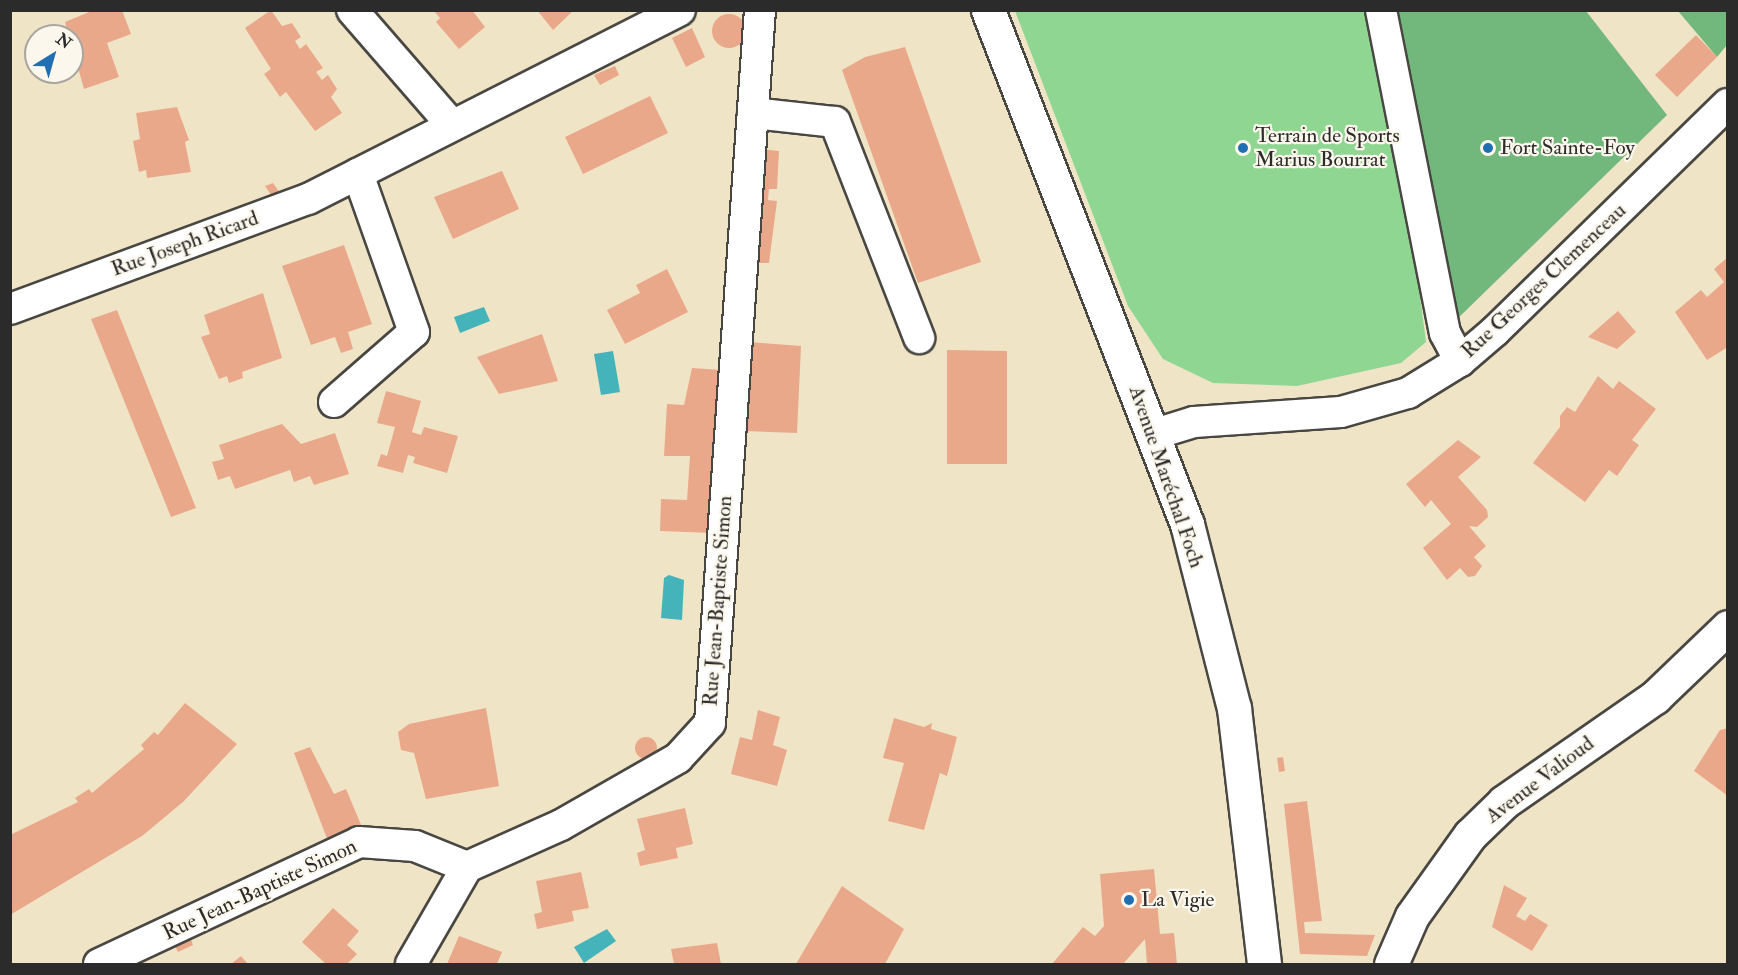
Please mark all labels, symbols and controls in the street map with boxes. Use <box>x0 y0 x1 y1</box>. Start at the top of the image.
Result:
north arrow <box>24 24 84 84</box>
text: N <box>52 29 75 54</box>
place label: Terrain de Sports Marius Bourrat <box>1255 123 1400 173</box>
place label: Fort Sainte-Foy <box>1500 135 1635 161</box>
marker: Terrain de Sports Marius Bourrat <box>1236 141 1250 155</box>
marker: Fort Sainte-Foy <box>1481 141 1495 155</box>
street label: Rue Georges Clemenceau <box>1456 198 1632 364</box>
street label: Rue Joseph Ricard <box>108 206 262 282</box>
street label: Avenue Maréchal Foch <box>1123 383 1209 571</box>
street label: Rue Jean-Baptiste Simon <box>698 495 738 707</box>
street label: Avenue Valioud <box>1481 731 1599 829</box>
street label: Rue Jean-Baptiste Simon <box>159 834 361 946</box>
place label: La Vigie <box>1141 887 1214 913</box>
marker: La Vigie <box>1122 893 1136 907</box>

